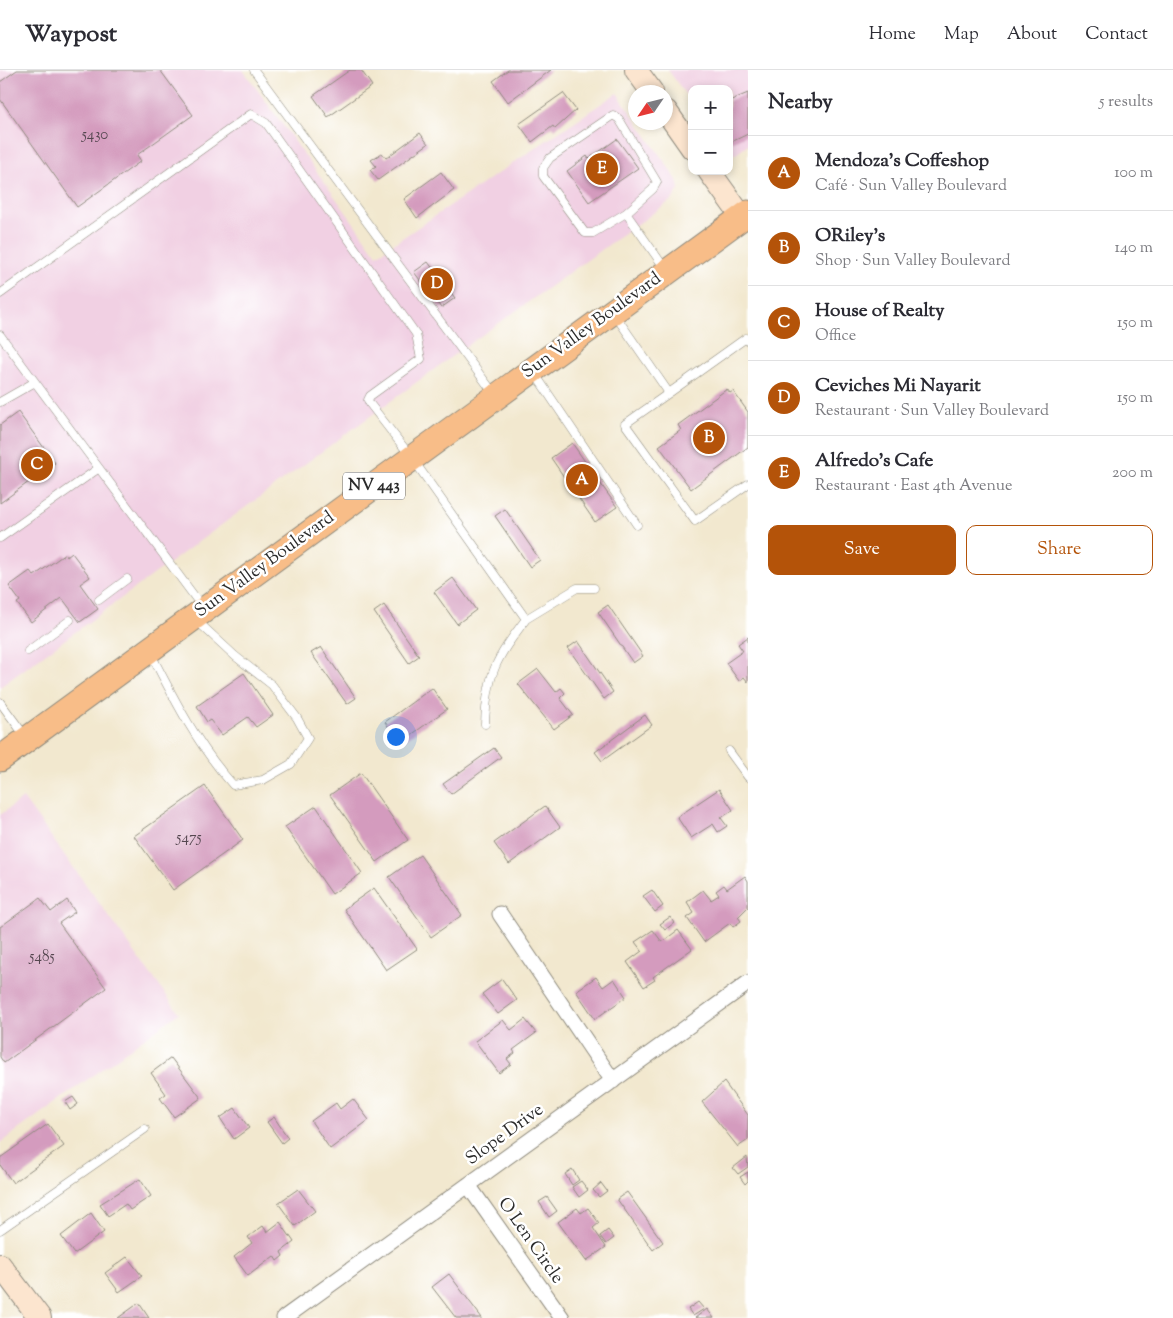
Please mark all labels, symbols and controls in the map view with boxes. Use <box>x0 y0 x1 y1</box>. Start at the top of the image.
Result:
text: Waypost <box>25 18 117 52</box>
text: Home <box>869 22 916 48</box>
text: Map <box>944 22 979 48</box>
text: About <box>1007 22 1057 48</box>
text: Contact <box>1085 22 1148 48</box>
north arrow <box>628 85 673 130</box>
map controls <box>688 85 733 175</box>
button: + <box>688 85 733 130</box>
text: Nearby <box>768 88 833 118</box>
text: 5 results <box>1099 91 1153 114</box>
house number: 5430 <box>81 125 108 146</box>
button: − <box>688 130 733 175</box>
text: Mendoza's Coffeshop <box>815 148 989 175</box>
pin: E <box>586 150 618 188</box>
text: A <box>778 162 791 185</box>
text: 100 m <box>1114 162 1153 185</box>
text: Café · Sun Valley Boulevard <box>815 175 1007 198</box>
text: ORiley's <box>815 223 885 250</box>
text: B <box>779 237 789 260</box>
text: 140 m <box>1115 237 1153 260</box>
text: Shop · Sun Valley Boulevard <box>815 250 1011 273</box>
pin: D <box>421 265 453 303</box>
street label: Sun Valley Boulevard <box>517 266 667 386</box>
text: House of Realty <box>815 298 945 325</box>
text: C <box>778 312 790 335</box>
text: 150 m <box>1117 312 1153 335</box>
text: Office <box>815 325 856 348</box>
text: Ceviches Mi Nayarit <box>815 373 981 400</box>
text: D <box>778 387 790 410</box>
text: 150 m <box>1117 387 1153 410</box>
text: Restaurant · Sun Valley Boulevard <box>815 400 1049 423</box>
pin: B <box>693 419 725 457</box>
pin: C <box>21 446 53 484</box>
text: Alfredo's Cafe <box>815 448 933 475</box>
pin: A <box>566 461 598 499</box>
text: E <box>779 462 789 485</box>
text: 200 m <box>1112 462 1153 485</box>
road number: NV 443 <box>343 472 405 500</box>
text: Restaurant · East 4th Avenue <box>815 475 1012 498</box>
street label: Sun Valley Boulevard <box>190 505 340 625</box>
button: Save <box>768 525 956 575</box>
button: Share <box>966 525 1153 575</box>
your location <box>383 724 409 750</box>
house number: 5475 <box>175 828 202 849</box>
house number: 5485 <box>28 947 55 968</box>
street label: Slope Drive <box>461 1098 549 1172</box>
street label: O Len Circle <box>491 1192 569 1290</box>

